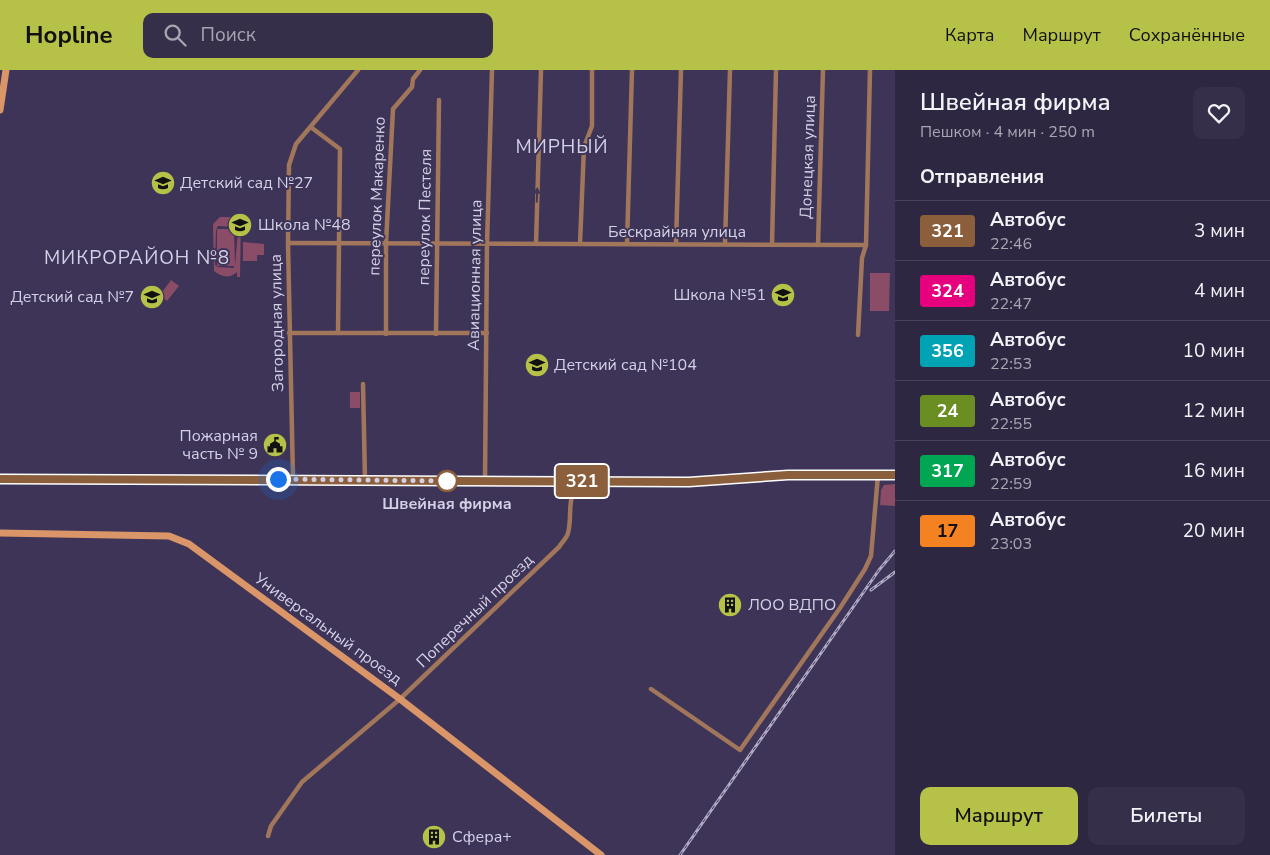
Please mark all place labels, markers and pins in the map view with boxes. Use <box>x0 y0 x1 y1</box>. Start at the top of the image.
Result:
school or university icon: Детский сад №27 <box>150 170 176 196</box>
place label: Детский сад №27 <box>180 172 313 194</box>
school or university icon: Школа №48 <box>227 212 253 238</box>
place label: Школа №48 <box>258 214 351 236</box>
school or university icon: Школа №51 <box>770 282 796 308</box>
school or university icon: Детский сад №7 <box>139 284 165 310</box>
place label: Школа №51 <box>673 284 766 306</box>
place label: Детский сад №7 <box>10 286 134 308</box>
school or university icon: Детский сад №104 <box>524 352 550 378</box>
place label: Детский сад №104 <box>554 354 697 376</box>
place label: Пожарная часть № 9 <box>180 425 258 465</box>
public building icon: Пожарная часть № 9 <box>262 432 288 458</box>
marker: Швейная фирма <box>436 470 458 492</box>
place label: Швейная фирма <box>382 493 512 515</box>
building icon: ЛОО ВДПО <box>717 592 743 618</box>
place label: ЛОО ВДПО <box>748 594 836 616</box>
building icon: Сфера+ <box>421 824 447 850</box>
place label: Сфера+ <box>452 826 512 848</box>

